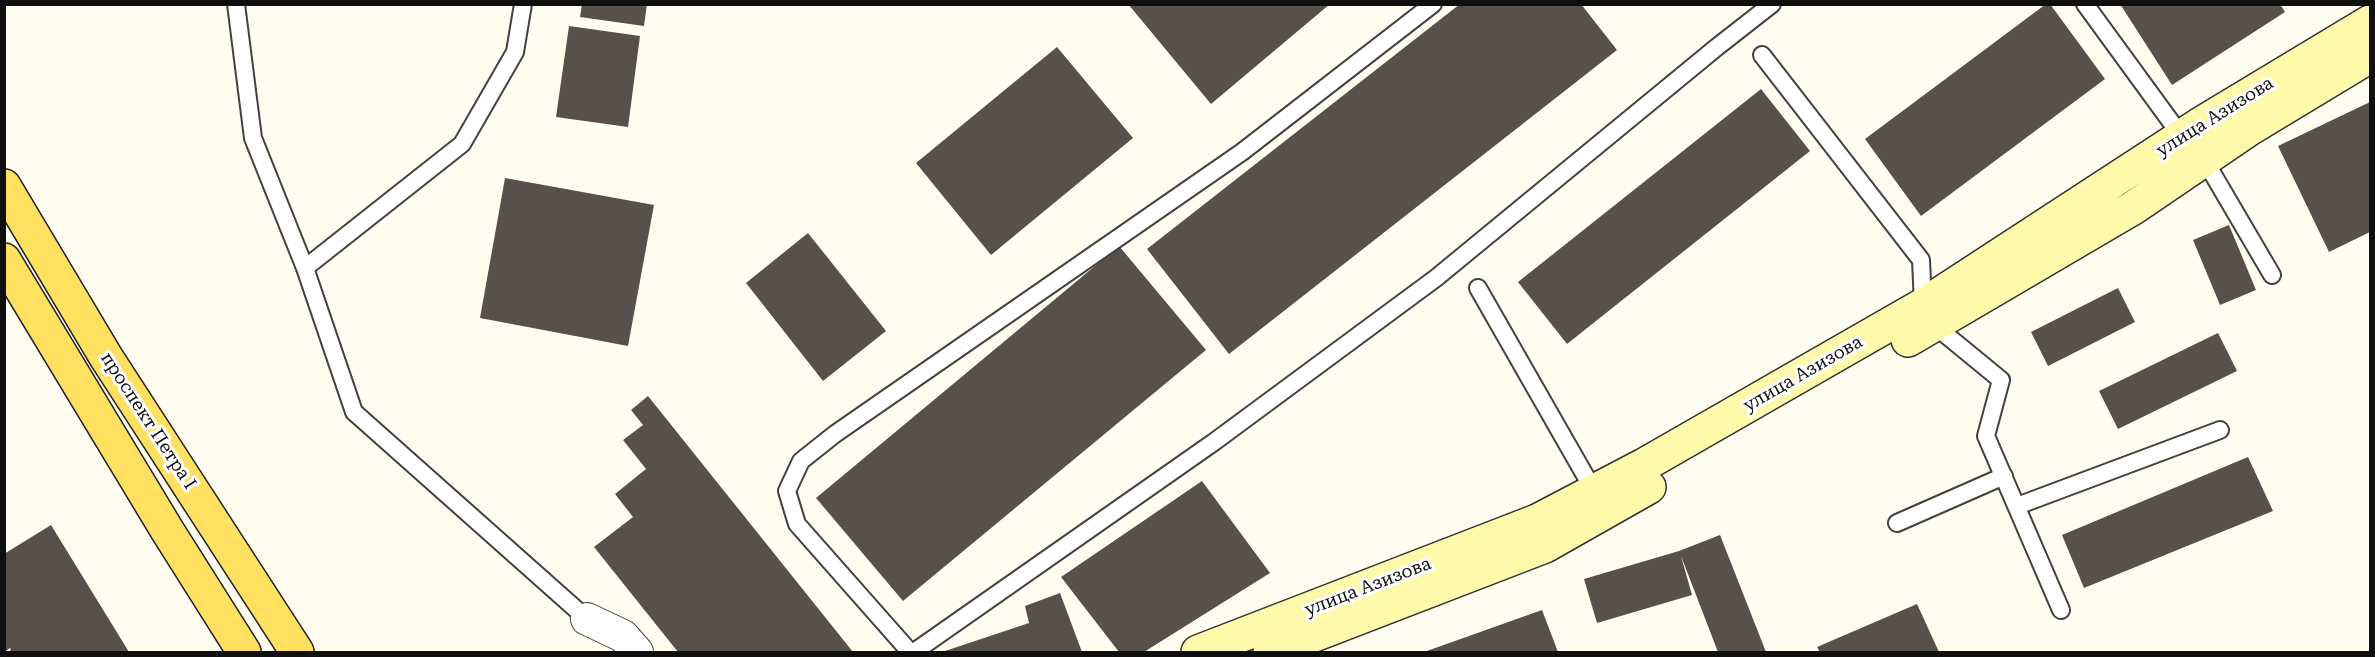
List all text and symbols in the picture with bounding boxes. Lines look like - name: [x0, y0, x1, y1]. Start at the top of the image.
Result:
- street label: улица Азизова: [2153, 72, 2277, 162]
- street label: улица Азизова: [1740, 331, 1866, 417]
- street label: проспект Петра I: [96, 348, 200, 494]
- street label: улица Азизова: [1302, 553, 1434, 621]

